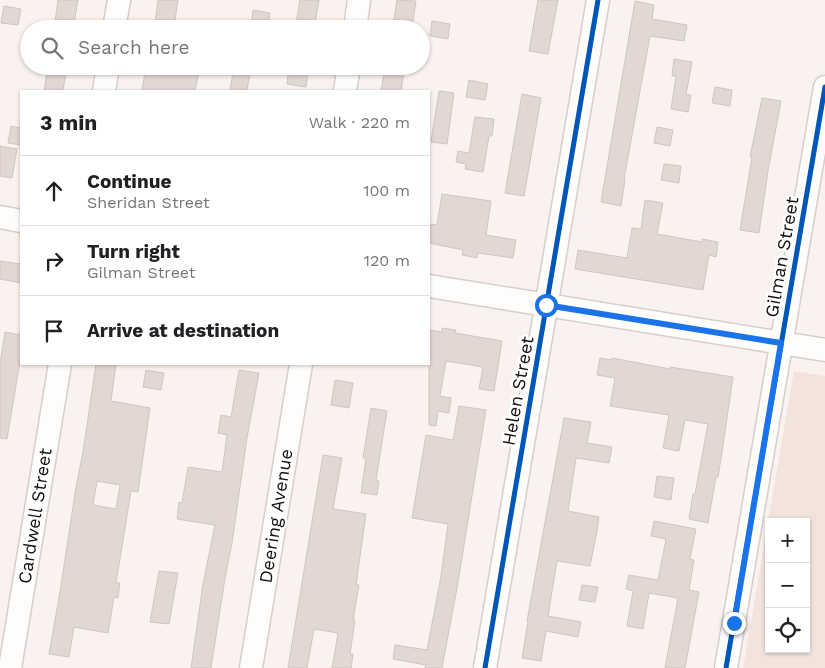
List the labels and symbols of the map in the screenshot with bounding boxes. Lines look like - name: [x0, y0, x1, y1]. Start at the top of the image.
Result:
- street label: Gilman Street: [761, 195, 803, 319]
- route start: [535, 294, 558, 317]
- street label: Helen Street: [498, 334, 538, 447]
- street label: Cardwell Street: [13, 446, 56, 585]
- street label: Deering Avenue: [255, 447, 296, 585]
- route end: [723, 612, 746, 635]

